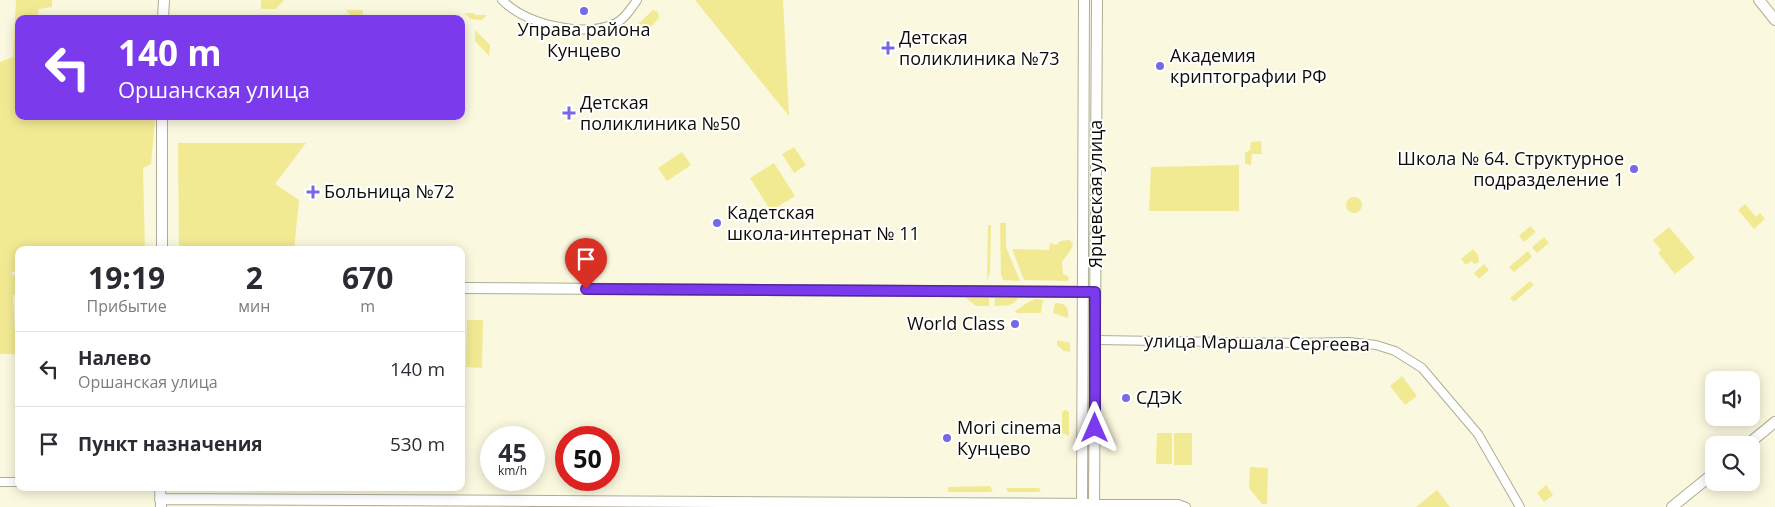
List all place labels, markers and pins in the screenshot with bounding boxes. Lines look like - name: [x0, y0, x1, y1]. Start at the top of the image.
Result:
- marker: Управа района Кунцево: [578, 5, 590, 17]
- place label: Управа района Кунцево: [518, 17, 651, 62]
- place label: Детская поликлиника №73: [899, 25, 1060, 70]
- marker: Детская поликлиника №73: [881, 41, 895, 55]
- place label: Академия криптографии РФ: [1170, 43, 1327, 88]
- marker: Академия криптографии РФ: [1154, 60, 1166, 72]
- place label: Детская поликлиника №50: [580, 90, 741, 135]
- marker: Детская поликлиника №50: [562, 106, 576, 120]
- place label: Школа № 64. Структурное подразделение 1: [1397, 146, 1624, 191]
- marker: Школа № 64. Структурное подразделение 1: [1628, 163, 1640, 175]
- place label: Больница №72: [324, 179, 454, 203]
- marker: Больница №72: [306, 185, 320, 199]
- place label: Кадетская школа-интернат № 11: [727, 200, 920, 245]
- marker: Кадетская школа-интернат № 11: [711, 217, 723, 229]
- pin: [565, 238, 607, 289]
- place label: World Class: [907, 311, 1005, 335]
- marker: World Class: [1009, 318, 1021, 330]
- place label: СДЭК: [1136, 385, 1182, 409]
- marker: СДЭК: [1120, 392, 1132, 404]
- place label: Mori cinema Кунцево: [957, 415, 1062, 460]
- marker: Mori cinema Кунцево: [941, 432, 953, 444]

